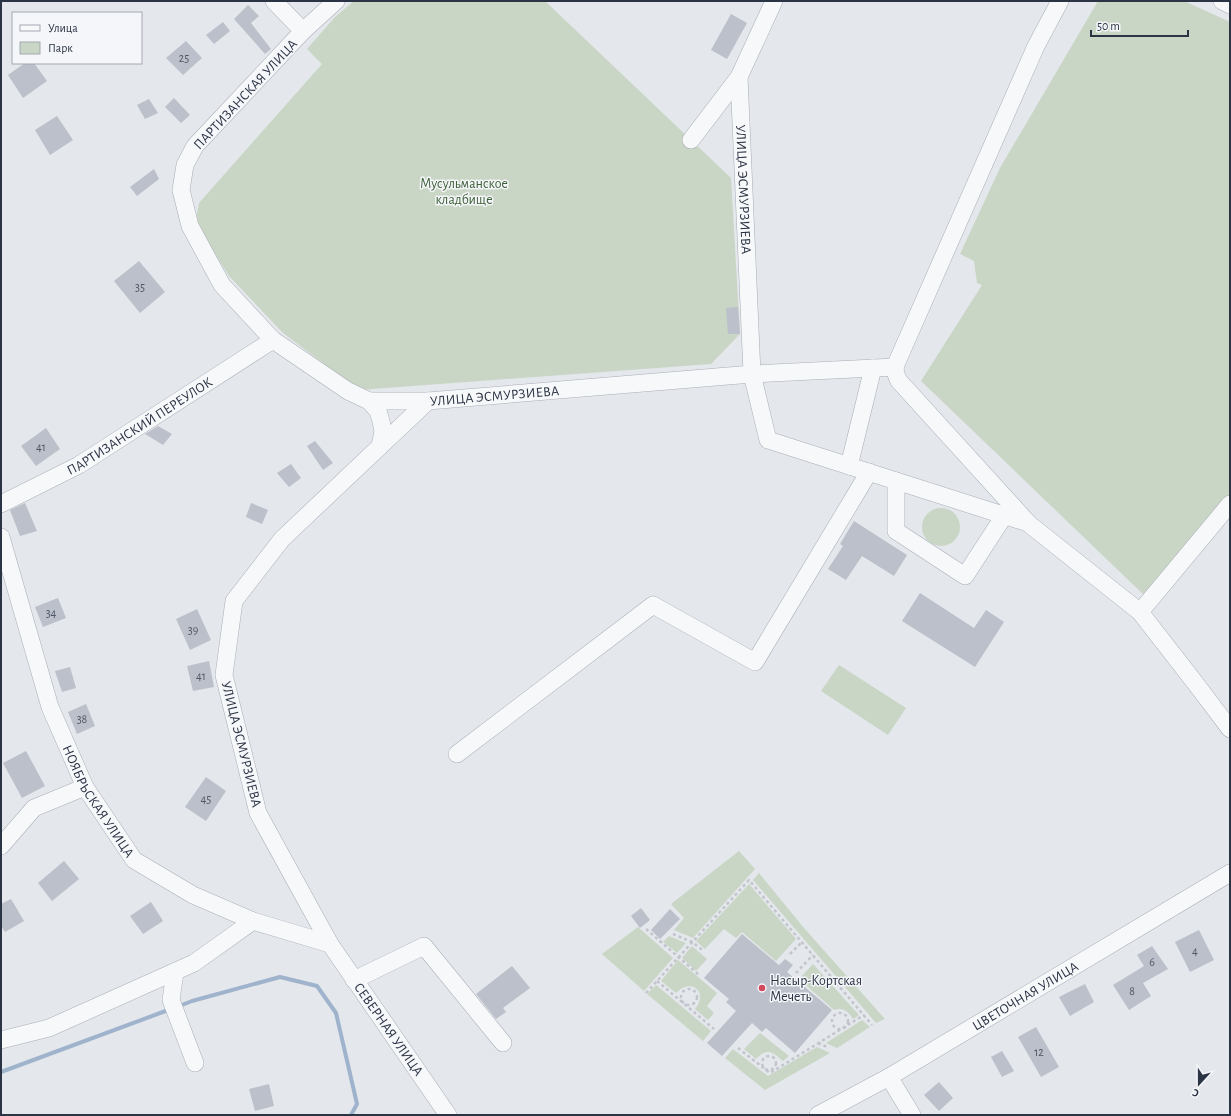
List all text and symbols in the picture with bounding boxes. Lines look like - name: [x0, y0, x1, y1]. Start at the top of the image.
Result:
- legend: [12, 12, 142, 64]
- scale bar: [1091, 12, 1188, 38]
- text: 50 m: [1097, 20, 1120, 32]
- text: Улица: [48, 22, 78, 34]
- street label: ПАРТИЗАНСКАЯ УЛИЦА: [191, 37, 300, 152]
- text: Парк: [48, 42, 73, 54]
- house number: 25: [179, 52, 189, 64]
- street label: УЛИЦА ЭСМУРЗИЕВА: [733, 124, 753, 254]
- park label: Мусульманское кладбище: [420, 177, 508, 207]
- house number: 35: [135, 281, 145, 293]
- street label: ПАРТИЗАНСКИЙ ПЕРЕУЛОК: [65, 375, 215, 478]
- street label: УЛИЦА ЭСМУРЗИЕВА: [429, 384, 560, 409]
- house number: 41: [36, 441, 46, 453]
- house number: 34: [46, 607, 57, 619]
- house number: 39: [188, 624, 199, 636]
- house number: 41: [196, 670, 206, 682]
- street label: УЛИЦА ЭСМУРЗИЕВА: [219, 680, 263, 809]
- house number: 38: [77, 713, 88, 725]
- street label: НОЯБРЬСКАЯ УЛИЦА: [60, 743, 136, 860]
- house number: 45: [201, 793, 211, 805]
- house number: 4: [1192, 945, 1198, 957]
- house number: 6: [1149, 956, 1155, 968]
- street label: ЦВЕТОЧНАЯ УЛИЦА: [970, 959, 1081, 1034]
- place label: Насыр-Кортская Мечеть: [770, 974, 862, 1004]
- street label: СЕВЕРНАЯ УЛИЦА: [351, 981, 425, 1079]
- marker: Насыр-Кортская Мечеть: [757, 983, 767, 993]
- house number: 8: [1129, 985, 1135, 997]
- house number: 12: [1034, 1046, 1044, 1058]
- north arrow: [1179, 1064, 1219, 1104]
- text: С: [1191, 1087, 1200, 1099]

